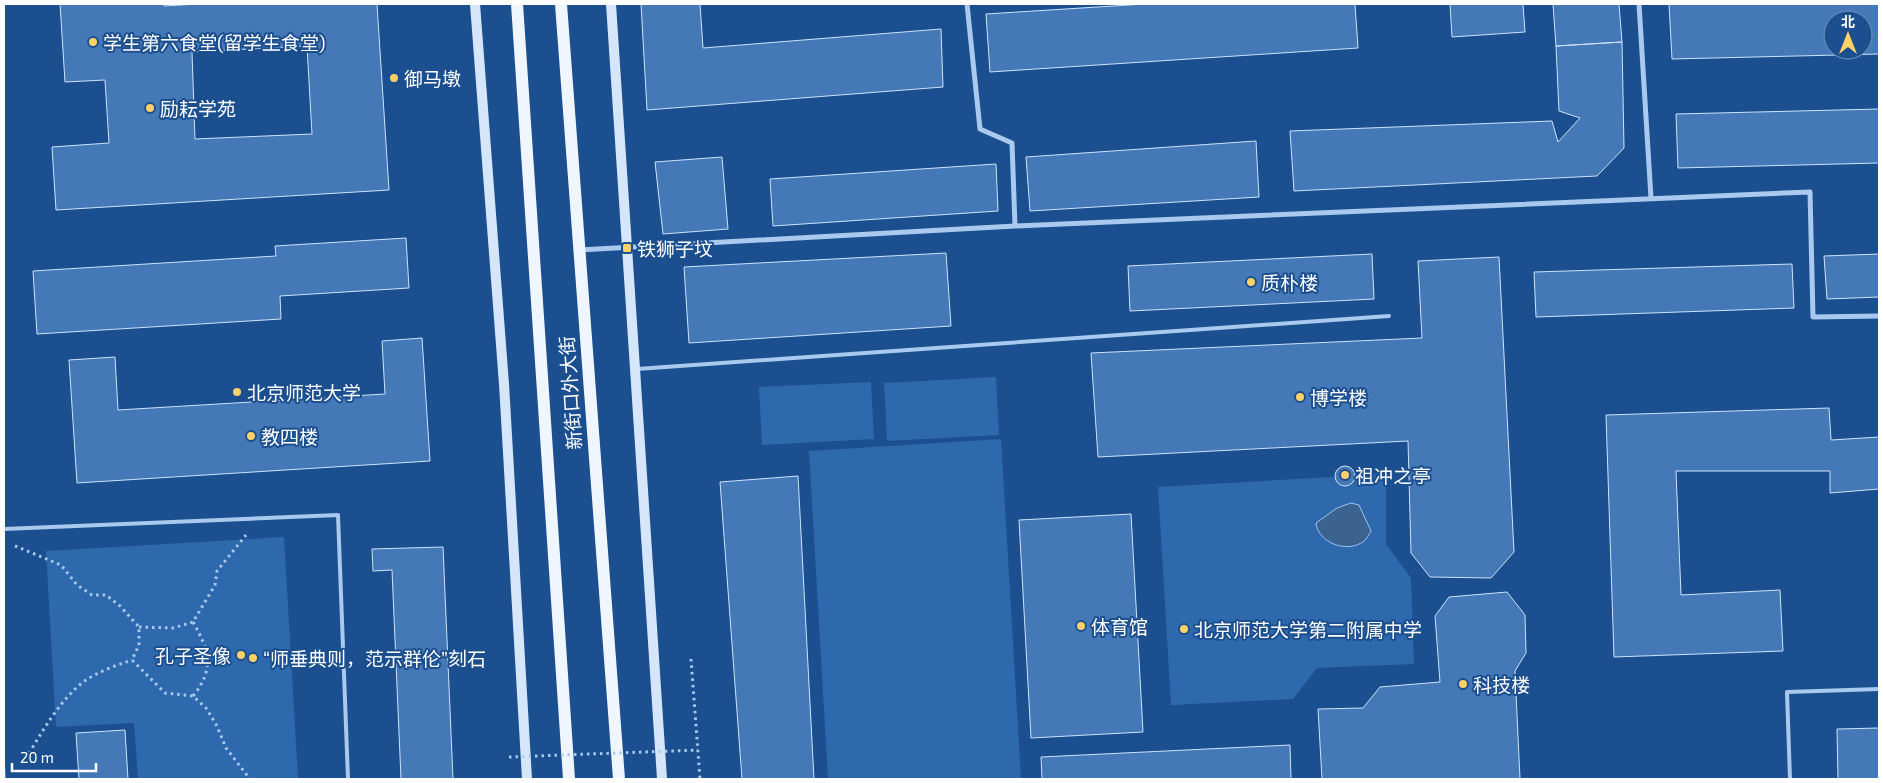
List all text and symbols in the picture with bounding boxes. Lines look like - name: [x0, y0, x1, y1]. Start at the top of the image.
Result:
- north arrow: [1823, 10, 1873, 60]
- text: 北: [1841, 13, 1855, 30]
- place label: 学生第六食堂(留学生食堂): [103, 31, 326, 54]
- marker: 学生第六食堂(留学生食堂): [87, 36, 99, 48]
- place label: 御马墩: [404, 67, 461, 90]
- marker: 御马墩: [388, 72, 400, 84]
- place label: 励耘学苑: [160, 97, 236, 120]
- marker: 励耘学苑: [144, 102, 156, 114]
- place label: 铁狮子坟: [637, 237, 713, 260]
- marker: 铁狮子坟: [621, 242, 633, 254]
- place label: 质朴楼: [1261, 271, 1318, 294]
- marker: 质朴楼: [1245, 276, 1257, 288]
- street label: 新街口外大街: [555, 335, 585, 451]
- place label: 北京师范大学: [247, 381, 361, 404]
- marker: 北京师范大学: [231, 386, 243, 398]
- place label: 博学楼: [1310, 386, 1367, 409]
- marker: 博学楼: [1294, 391, 1306, 403]
- place label: 教四楼: [261, 425, 318, 448]
- marker: 教四楼: [245, 430, 257, 442]
- place label: 祖冲之亭: [1355, 464, 1431, 487]
- marker: 祖冲之亭: [1339, 469, 1351, 481]
- place label: 体育馆: [1091, 615, 1148, 638]
- place label: 北京师范大学第二附属中学: [1194, 618, 1422, 641]
- marker: 体育馆: [1075, 620, 1087, 632]
- marker: 北京师范大学第二附属中学: [1178, 623, 1190, 635]
- place label: 孔子圣像: [155, 644, 231, 667]
- place label: “师垂典则，范示群伦”刻石: [263, 647, 486, 670]
- marker: 孔子圣像: [235, 649, 247, 661]
- marker: “师垂典则，范示群伦”刻石: [247, 652, 259, 664]
- place label: 科技楼: [1473, 673, 1530, 696]
- marker: 科技楼: [1457, 678, 1469, 690]
- scale bar: [12, 740, 96, 772]
- text: 20 m: [20, 748, 54, 766]

